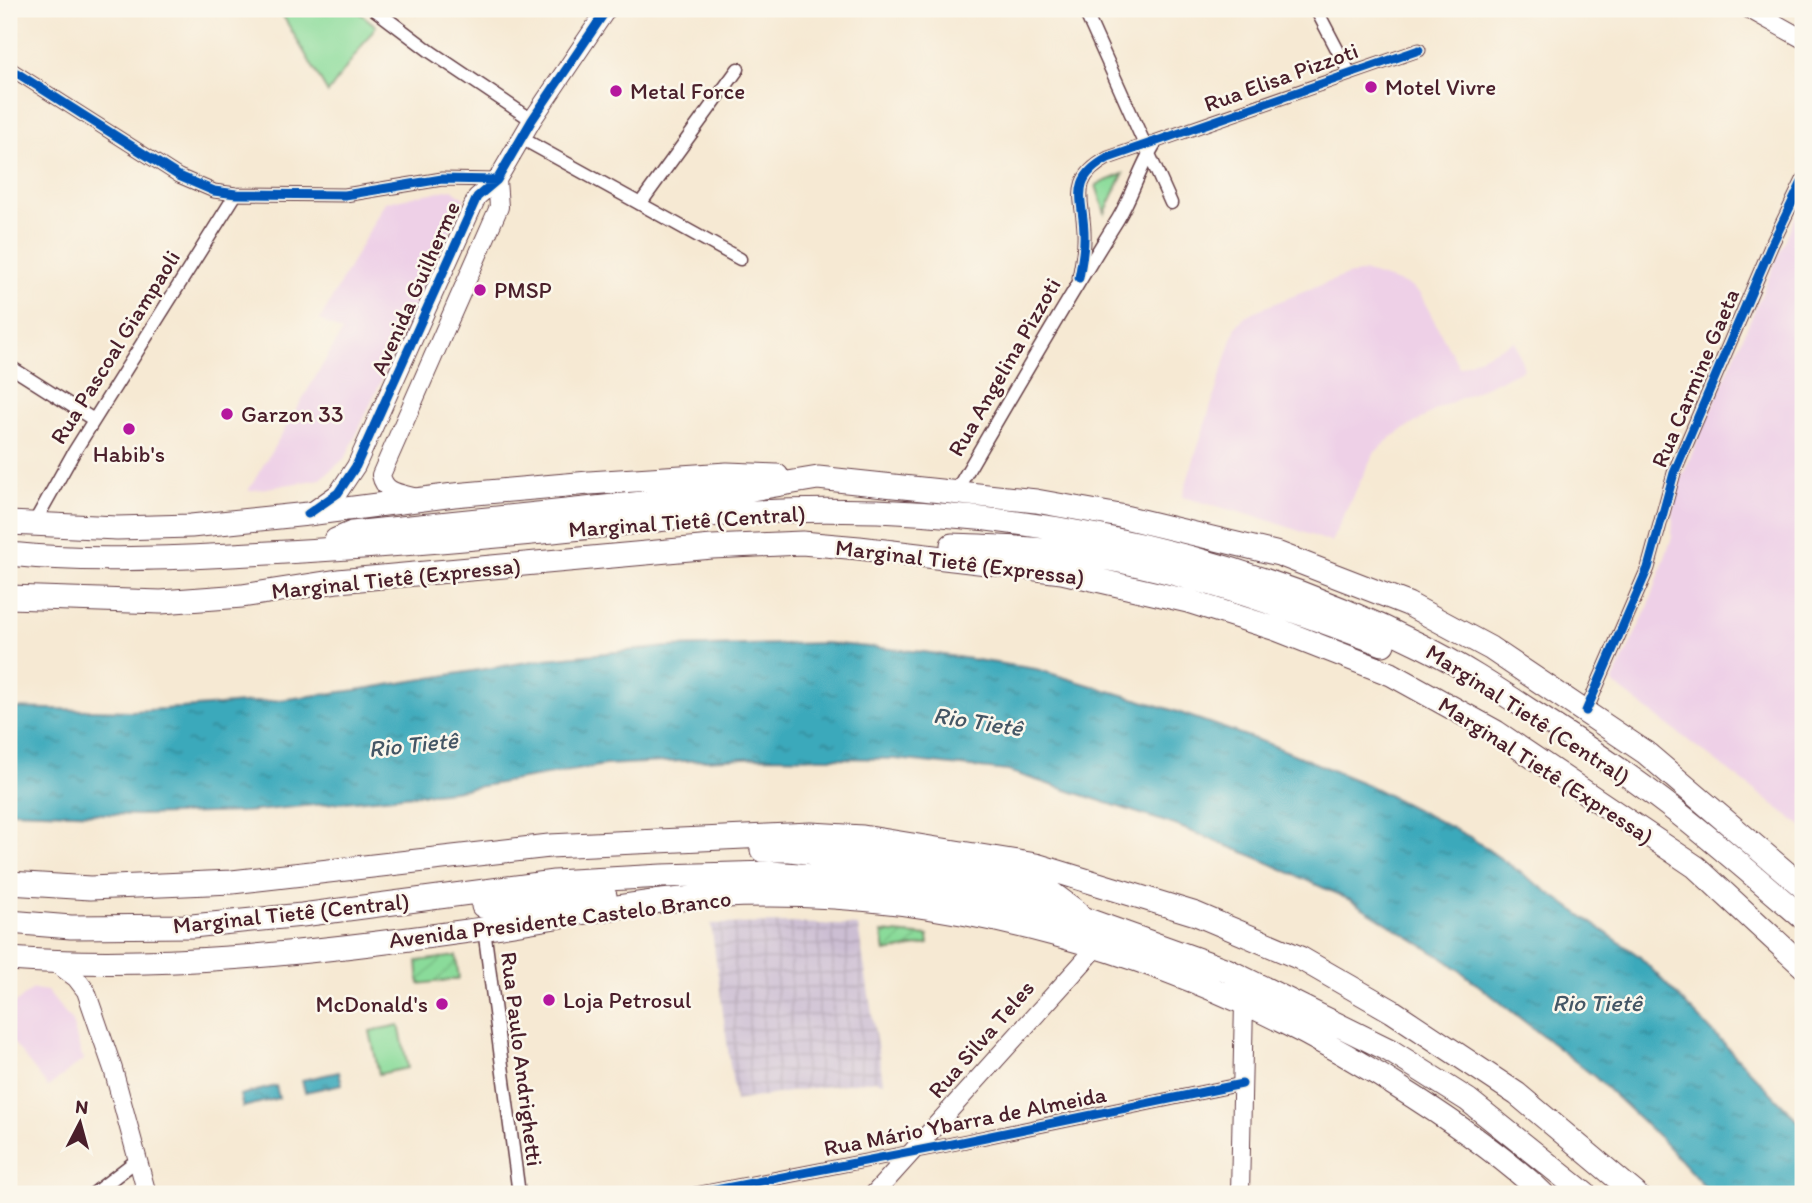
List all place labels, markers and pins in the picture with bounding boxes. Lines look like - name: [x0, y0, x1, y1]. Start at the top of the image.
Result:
- place label: Motel Vivre: [1385, 73, 1496, 101]
- place label: Metal Force: [630, 77, 745, 105]
- marker: Motel Vivre: [1363, 79, 1379, 95]
- marker: Metal Force: [608, 83, 624, 99]
- place label: PMSP: [494, 276, 552, 304]
- marker: PMSP: [472, 282, 488, 298]
- place label: Garzon 33: [241, 400, 343, 428]
- marker: Garzon 33: [219, 406, 235, 422]
- marker: Habib's: [121, 421, 137, 437]
- place label: Habib's: [93, 440, 165, 468]
- place label: Loja Petrosul: [563, 986, 692, 1014]
- place label: McDonald's: [315, 990, 428, 1018]
- marker: Loja Petrosul: [541, 992, 557, 1008]
- marker: McDonald's: [434, 996, 450, 1012]

